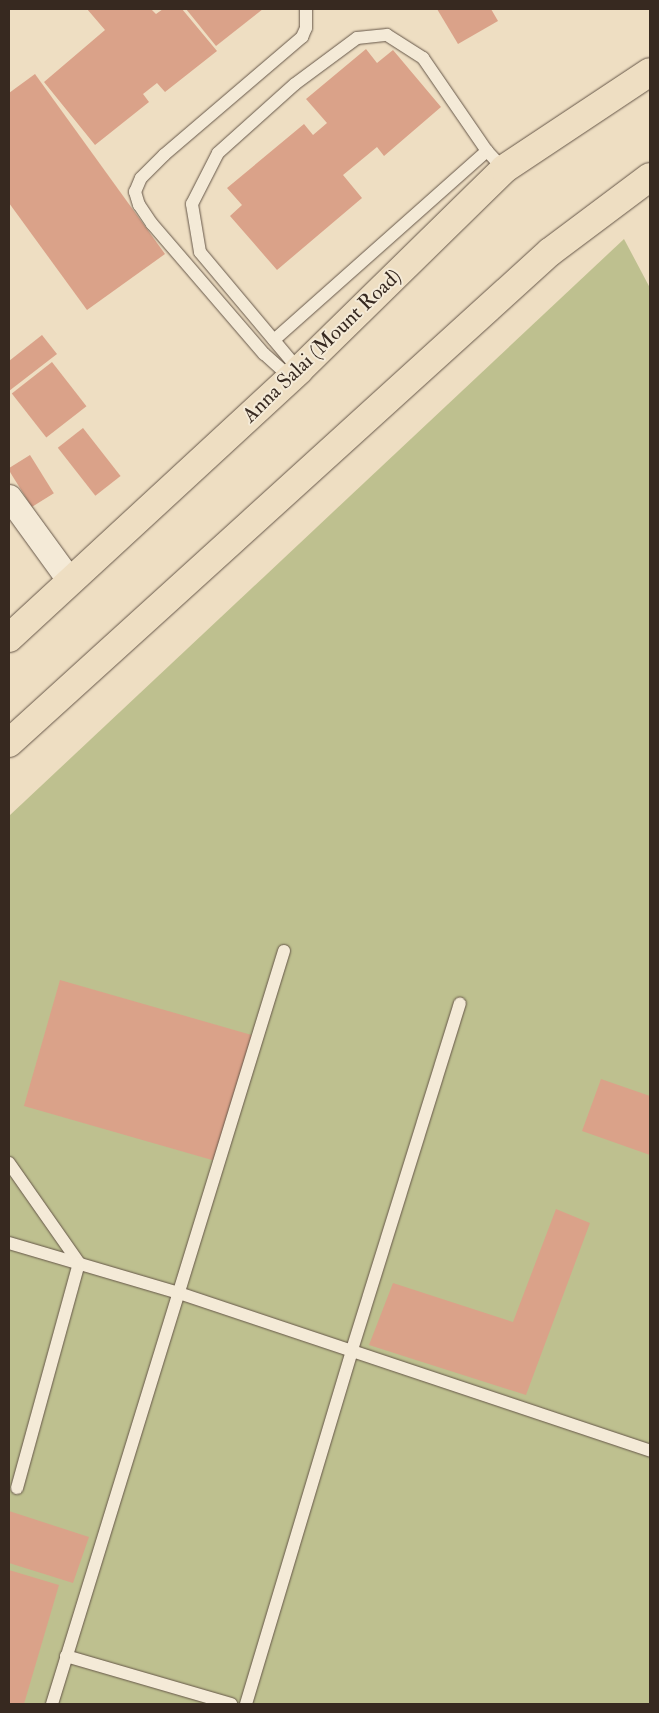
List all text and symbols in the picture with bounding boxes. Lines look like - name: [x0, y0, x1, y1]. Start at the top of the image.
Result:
- street label: Anna Salai (Mount Road): [238, 264, 406, 428]

